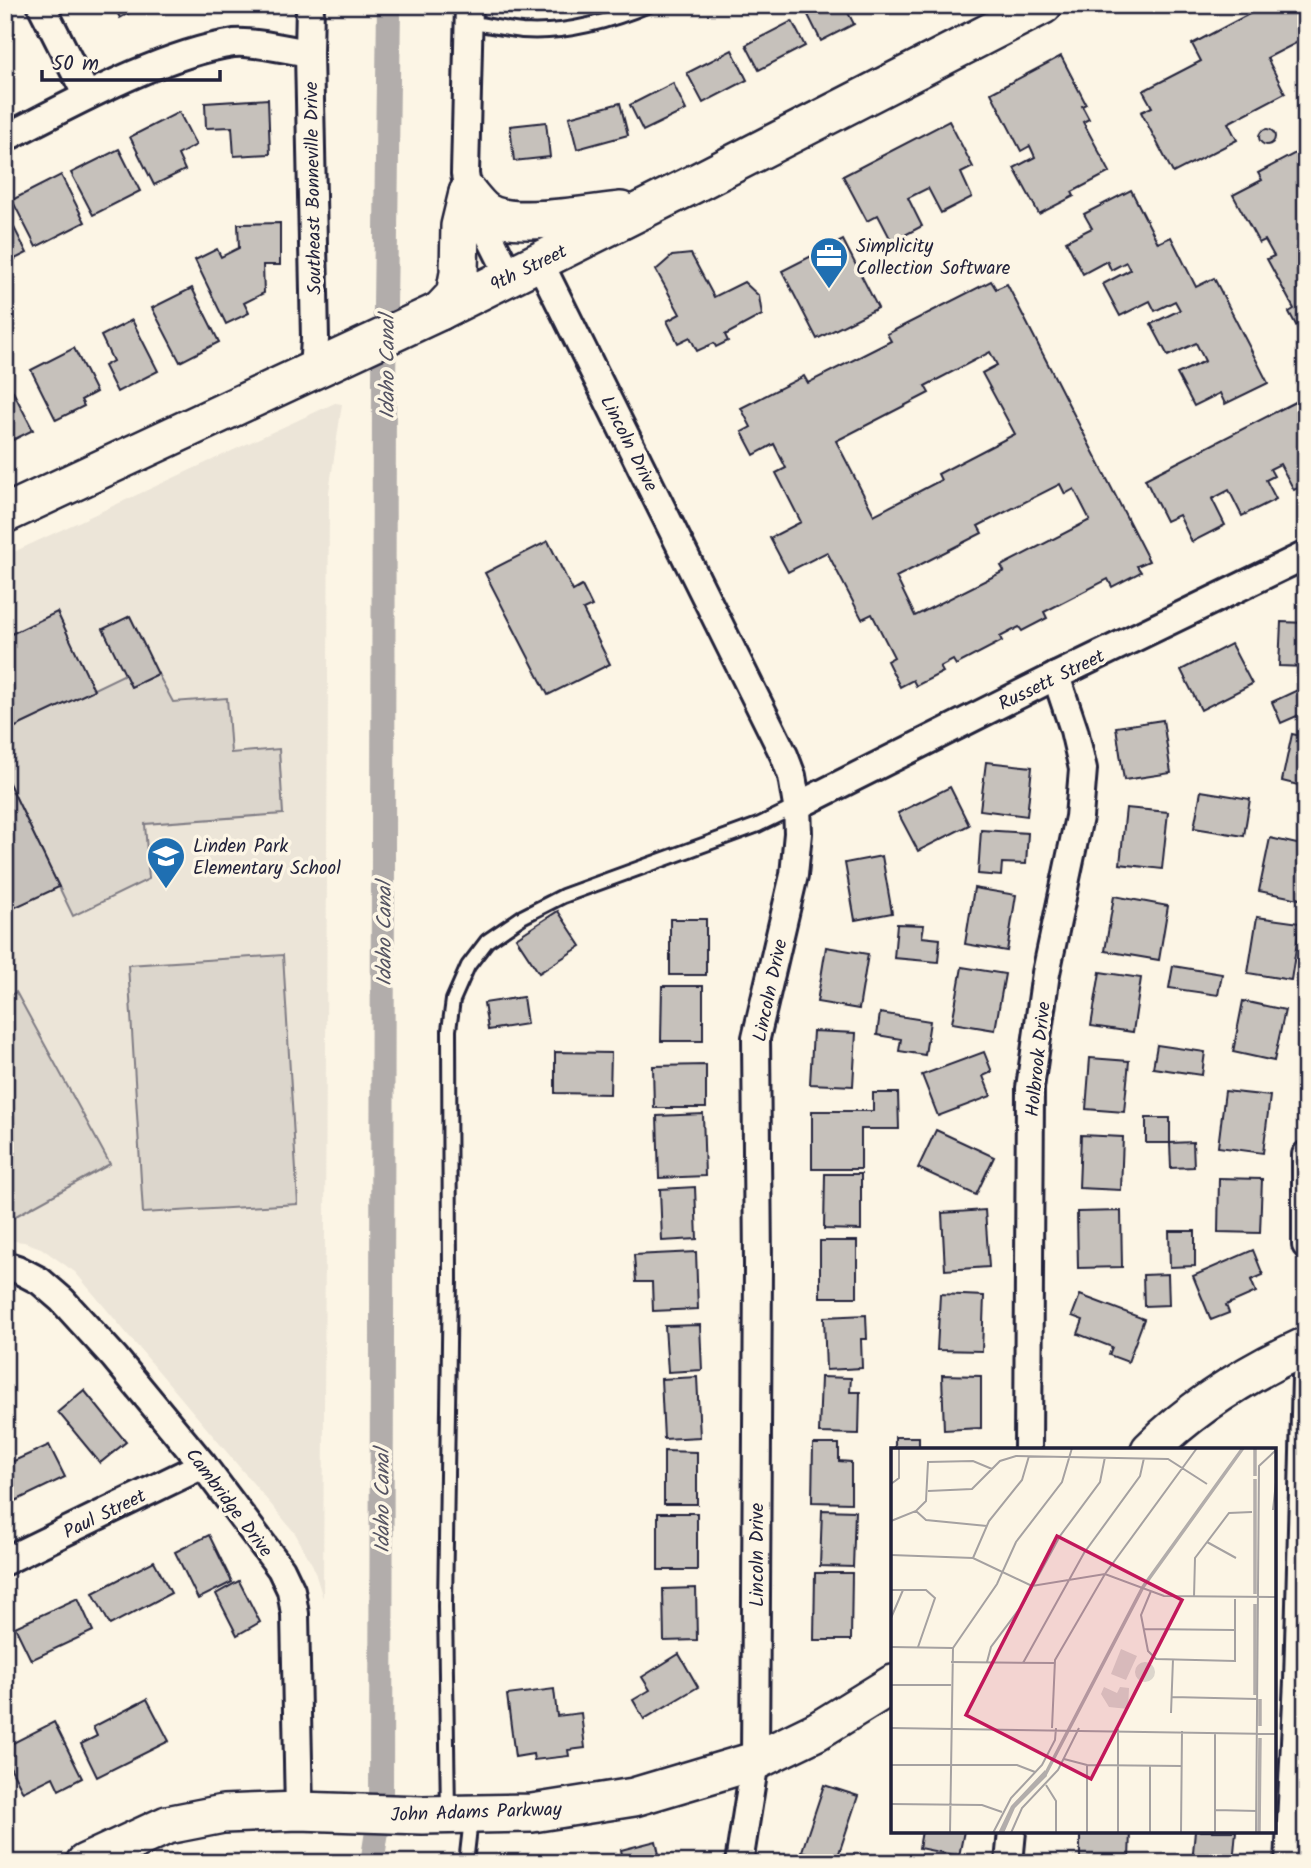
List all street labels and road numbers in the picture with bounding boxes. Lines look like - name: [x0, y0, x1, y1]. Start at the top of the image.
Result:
- street label: Southeast Bonneville Drive: [297, 81, 331, 295]
- street label: 9th Street: [485, 237, 573, 300]
- street label: Lincoln Drive: [591, 391, 665, 498]
- street label: Russett Street: [993, 642, 1111, 720]
- street label: Lincoln Drive: [745, 936, 797, 1044]
- street label: Holbrook Drive: [1018, 1000, 1060, 1118]
- street label: Cambridge Drive: [177, 1442, 280, 1565]
- street label: Paul Street: [58, 1482, 152, 1548]
- street label: Lincoln Drive: [743, 1502, 773, 1607]
- street label: John Adams Parkway: [390, 1795, 563, 1831]

